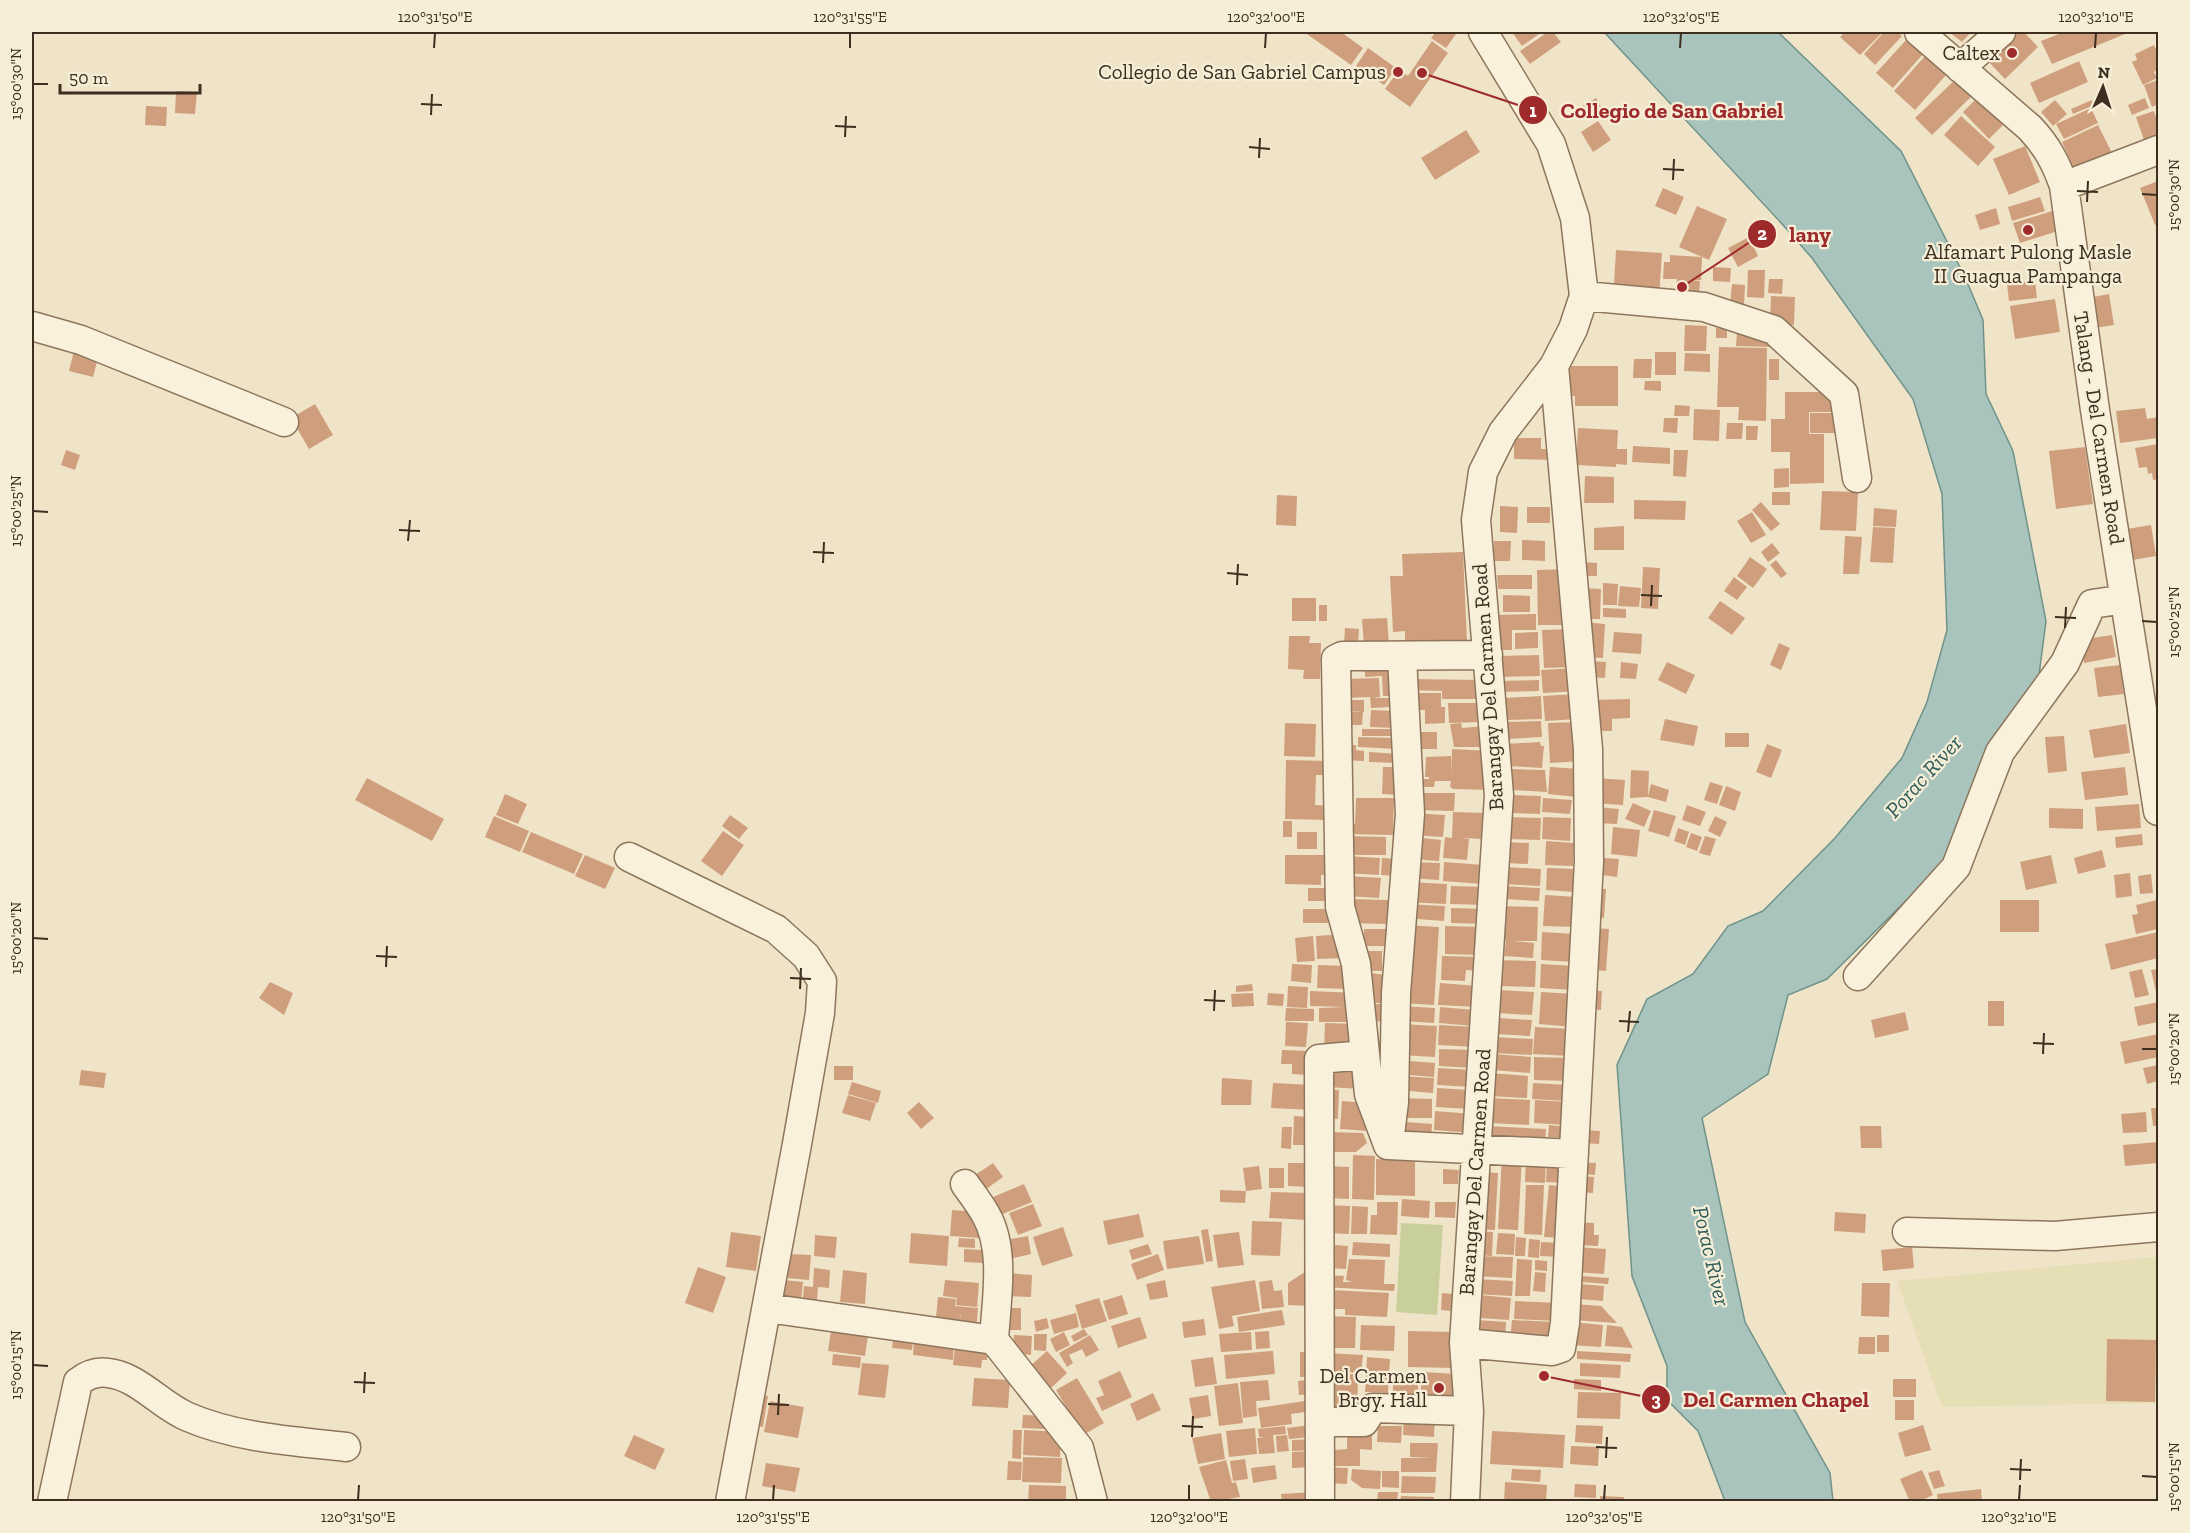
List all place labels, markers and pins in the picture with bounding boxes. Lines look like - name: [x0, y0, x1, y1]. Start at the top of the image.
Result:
- place label: Caltex: [1942, 40, 2000, 65]
- marker: Caltex: [2005, 46, 2019, 60]
- place label: Collegio de San Gabriel Campus: [1098, 59, 1386, 84]
- marker: Collegio de San Gabriel Campus: [1391, 65, 1405, 79]
- callout: Collegio de San Gabriel: [1518, 90, 1795, 130]
- callout: lany: [1747, 214, 1842, 254]
- marker: Alfamart Pulong Masle II Guagua Pampanga: [2021, 223, 2035, 237]
- place label: Alfamart Pulong Masle II Guagua Pampanga: [1924, 239, 2132, 288]
- place label: Del Carmen Brgy. Hall: [1319, 1363, 1427, 1412]
- callout: Del Carmen Chapel: [1641, 1379, 1881, 1419]
- marker: Del Carmen Brgy. Hall: [1432, 1381, 1446, 1395]

